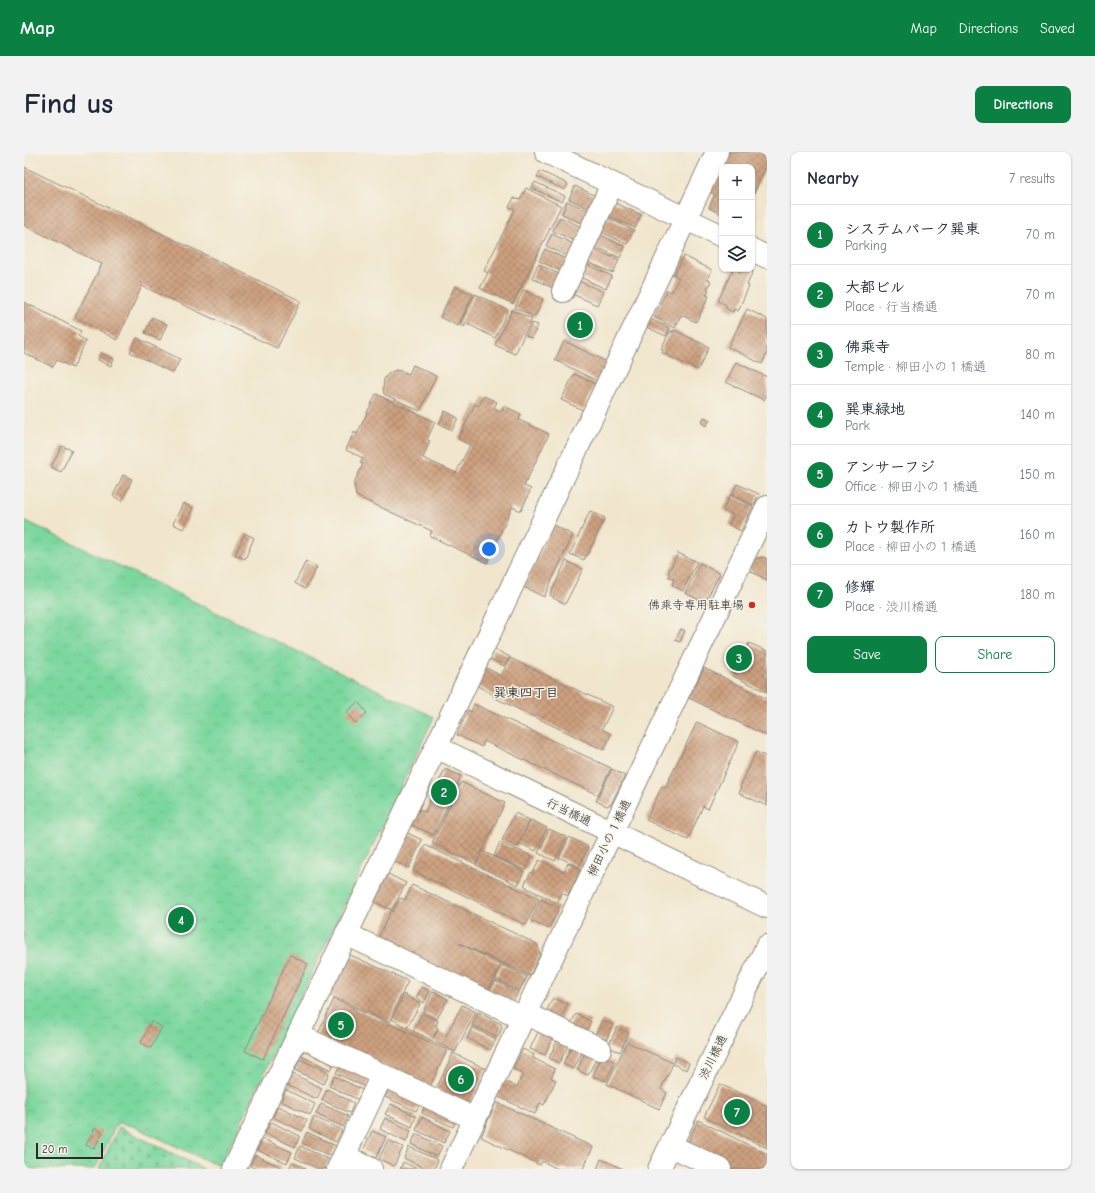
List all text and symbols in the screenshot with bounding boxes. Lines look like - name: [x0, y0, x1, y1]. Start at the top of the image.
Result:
- text: Map: [20, 17, 55, 39]
- text: Map: [910, 20, 937, 37]
- text: Directions: [959, 20, 1018, 37]
- text: Saved: [1040, 20, 1075, 37]
- button: Directions: [975, 86, 1071, 123]
- text: Find us: [24, 88, 113, 120]
- map controls: [719, 164, 755, 272]
- button: +: [719, 164, 755, 200]
- text: Nearby: [807, 169, 858, 188]
- text: 7 results: [1009, 171, 1055, 186]
- button: −: [719, 200, 755, 236]
- text: システムパーク巽東: [845, 220, 980, 238]
- text: 1: [817, 227, 823, 242]
- text: 70 m: [1026, 227, 1055, 242]
- button: layers: [719, 236, 755, 272]
- text: Parking: [845, 238, 887, 253]
- text: 大都ビル: [845, 278, 905, 296]
- text: 2: [817, 287, 823, 302]
- text: 70 m: [1026, 287, 1055, 302]
- text: Place · 行当橋通: [845, 299, 938, 314]
- pin: 1: [567, 310, 593, 340]
- text: 佛乘寺: [845, 338, 890, 356]
- text: 3: [817, 347, 823, 362]
- text: 80 m: [1025, 347, 1055, 362]
- text: Temple · 柳田小の１橋通: [845, 359, 986, 374]
- text: 巽東緑地: [845, 400, 905, 418]
- text: 4: [817, 407, 823, 422]
- text: 140 m: [1021, 407, 1055, 422]
- text: Park: [845, 418, 870, 433]
- text: アンサーフジ: [845, 458, 934, 476]
- text: 5: [817, 467, 823, 482]
- text: 150 m: [1020, 467, 1055, 482]
- text: Office · 柳田小の１橋通: [845, 479, 978, 494]
- text: カトウ製作所: [845, 518, 935, 536]
- text: 6: [817, 527, 823, 542]
- text: 160 m: [1020, 527, 1055, 542]
- your location: [479, 539, 499, 559]
- text: Place · 柳田小の１橋通: [845, 539, 977, 554]
- text: 修輝: [845, 578, 875, 596]
- text: 7: [817, 587, 823, 602]
- text: 180 m: [1020, 587, 1055, 602]
- place label: 佛乘寺専用駐車場: [648, 598, 744, 612]
- text: Place · 渋川橋通: [845, 599, 938, 614]
- marker: 佛乘寺専用駐車場: [747, 600, 757, 610]
- button: Save: [807, 636, 927, 673]
- button: Share: [935, 636, 1055, 673]
- pin: 3: [726, 643, 752, 673]
- district label: 巽東四丁目: [493, 685, 559, 700]
- pin: 2: [431, 777, 457, 807]
- street label: 行当橋通: [544, 795, 594, 829]
- street label: 柳田小の１橋通: [584, 797, 634, 879]
- pin: 4: [168, 905, 194, 935]
- pin: 5: [328, 1010, 354, 1040]
- street label: 渋川橋通: [696, 1032, 730, 1082]
- pin: 6: [448, 1064, 474, 1094]
- pin: 7: [724, 1097, 750, 1127]
- scale bar: [36, 1141, 103, 1160]
- text: 20 m: [42, 1143, 67, 1156]

